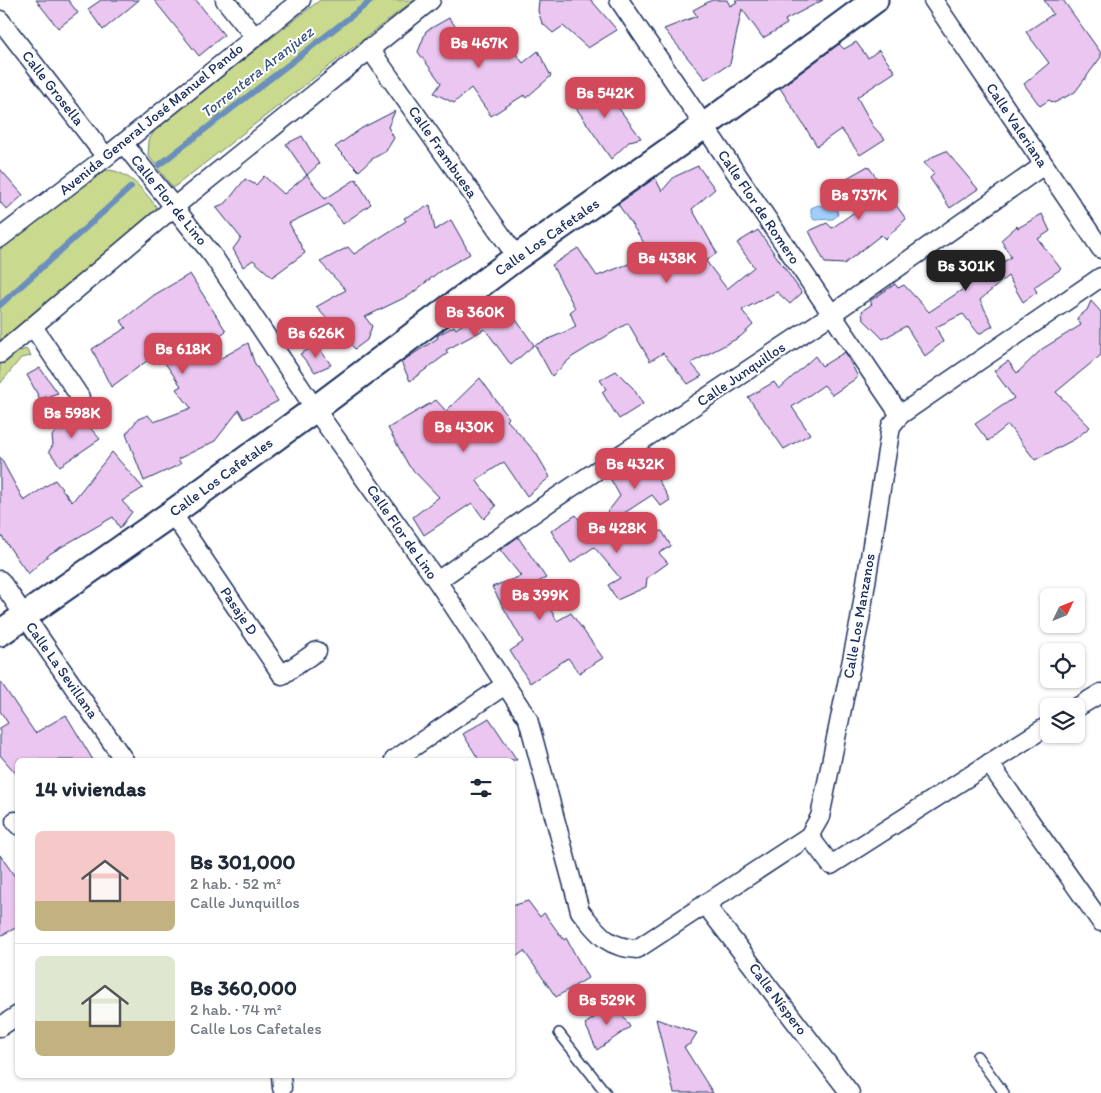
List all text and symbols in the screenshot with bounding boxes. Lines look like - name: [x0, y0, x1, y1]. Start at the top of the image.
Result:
- water label: Torrentera Aranjuez: [197, 21, 318, 122]
- pin: Bs 467K: [433, 27, 525, 69]
- text: Bs 467K: [450, 33, 508, 52]
- street label: Avenida General José Manuel Pando: [55, 39, 247, 199]
- street label: Calle Grosella: [18, 47, 88, 130]
- pin: Bs 542K: [559, 76, 651, 119]
- street label: Calle Valeriana: [982, 79, 1052, 171]
- text: Bs 542K: [576, 83, 634, 102]
- street label: Calle Frambuesa: [405, 102, 482, 202]
- street label: Calle Flor de Romero: [714, 146, 804, 268]
- street label: Calle Flor de Lino: [127, 151, 211, 249]
- pin: Bs 737K: [813, 178, 905, 221]
- text: Bs 737K: [831, 185, 887, 204]
- street label: Calle Los Cafetales: [491, 194, 603, 280]
- pin: Bs 438K: [621, 242, 713, 284]
- text: Bs 438K: [638, 248, 696, 267]
- pin: Bs 301K: [920, 250, 1012, 292]
- text: Bs 301K: [937, 256, 995, 275]
- pin: Bs 360K: [429, 296, 521, 338]
- text: Bs 360K: [446, 302, 504, 321]
- pin: Bs 626K: [270, 316, 362, 359]
- text: Bs 626K: [288, 323, 344, 342]
- pin: Bs 618K: [137, 332, 229, 375]
- street label: Calle Junquillos: [693, 338, 789, 410]
- text: Bs 618K: [155, 339, 211, 358]
- pin: Bs 598K: [26, 396, 118, 439]
- text: Bs 598K: [44, 403, 100, 422]
- pin: Bs 430K: [418, 410, 510, 453]
- text: Bs 430K: [434, 417, 494, 436]
- street label: Calle Los Cafetales: [166, 433, 276, 521]
- pin: Bs 432K: [589, 448, 681, 490]
- text: Bs 432K: [606, 454, 664, 473]
- street label: Calle Flor de Lino: [363, 481, 441, 583]
- pin: Bs 428K: [571, 512, 663, 554]
- text: Bs 428K: [588, 518, 646, 537]
- street label: Calle Los Manzanos: [839, 552, 879, 680]
- pin: Bs 399K: [494, 578, 586, 621]
- street label: Pasaje D: [216, 583, 262, 639]
- text: Bs 399K: [512, 585, 568, 604]
- north arrow: [1040, 588, 1085, 632]
- map controls: [1040, 588, 1085, 743]
- street label: Calle La Sevillana: [22, 618, 102, 722]
- button: locate: [1040, 643, 1085, 688]
- button: layers: [1040, 698, 1085, 743]
- icon: filters: [467, 774, 495, 802]
- text: 14 viviendas: [35, 776, 146, 801]
- text: Bs 301,000: [190, 849, 296, 874]
- icon: home: [75, 851, 135, 911]
- text: 2 hab. · 52 m²: [190, 874, 281, 893]
- text: Calle Junquillos: [190, 893, 300, 912]
- street label: Calle Níspero: [745, 959, 811, 1039]
- text: Bs 360,000: [190, 975, 297, 1000]
- icon: home: [75, 976, 135, 1036]
- pin: Bs 529K: [561, 984, 653, 1026]
- text: Bs 529K: [579, 990, 635, 1009]
- text: 2 hab. · 74 m²: [190, 1000, 282, 1019]
- text: Calle Los Cafetales: [190, 1019, 322, 1038]

